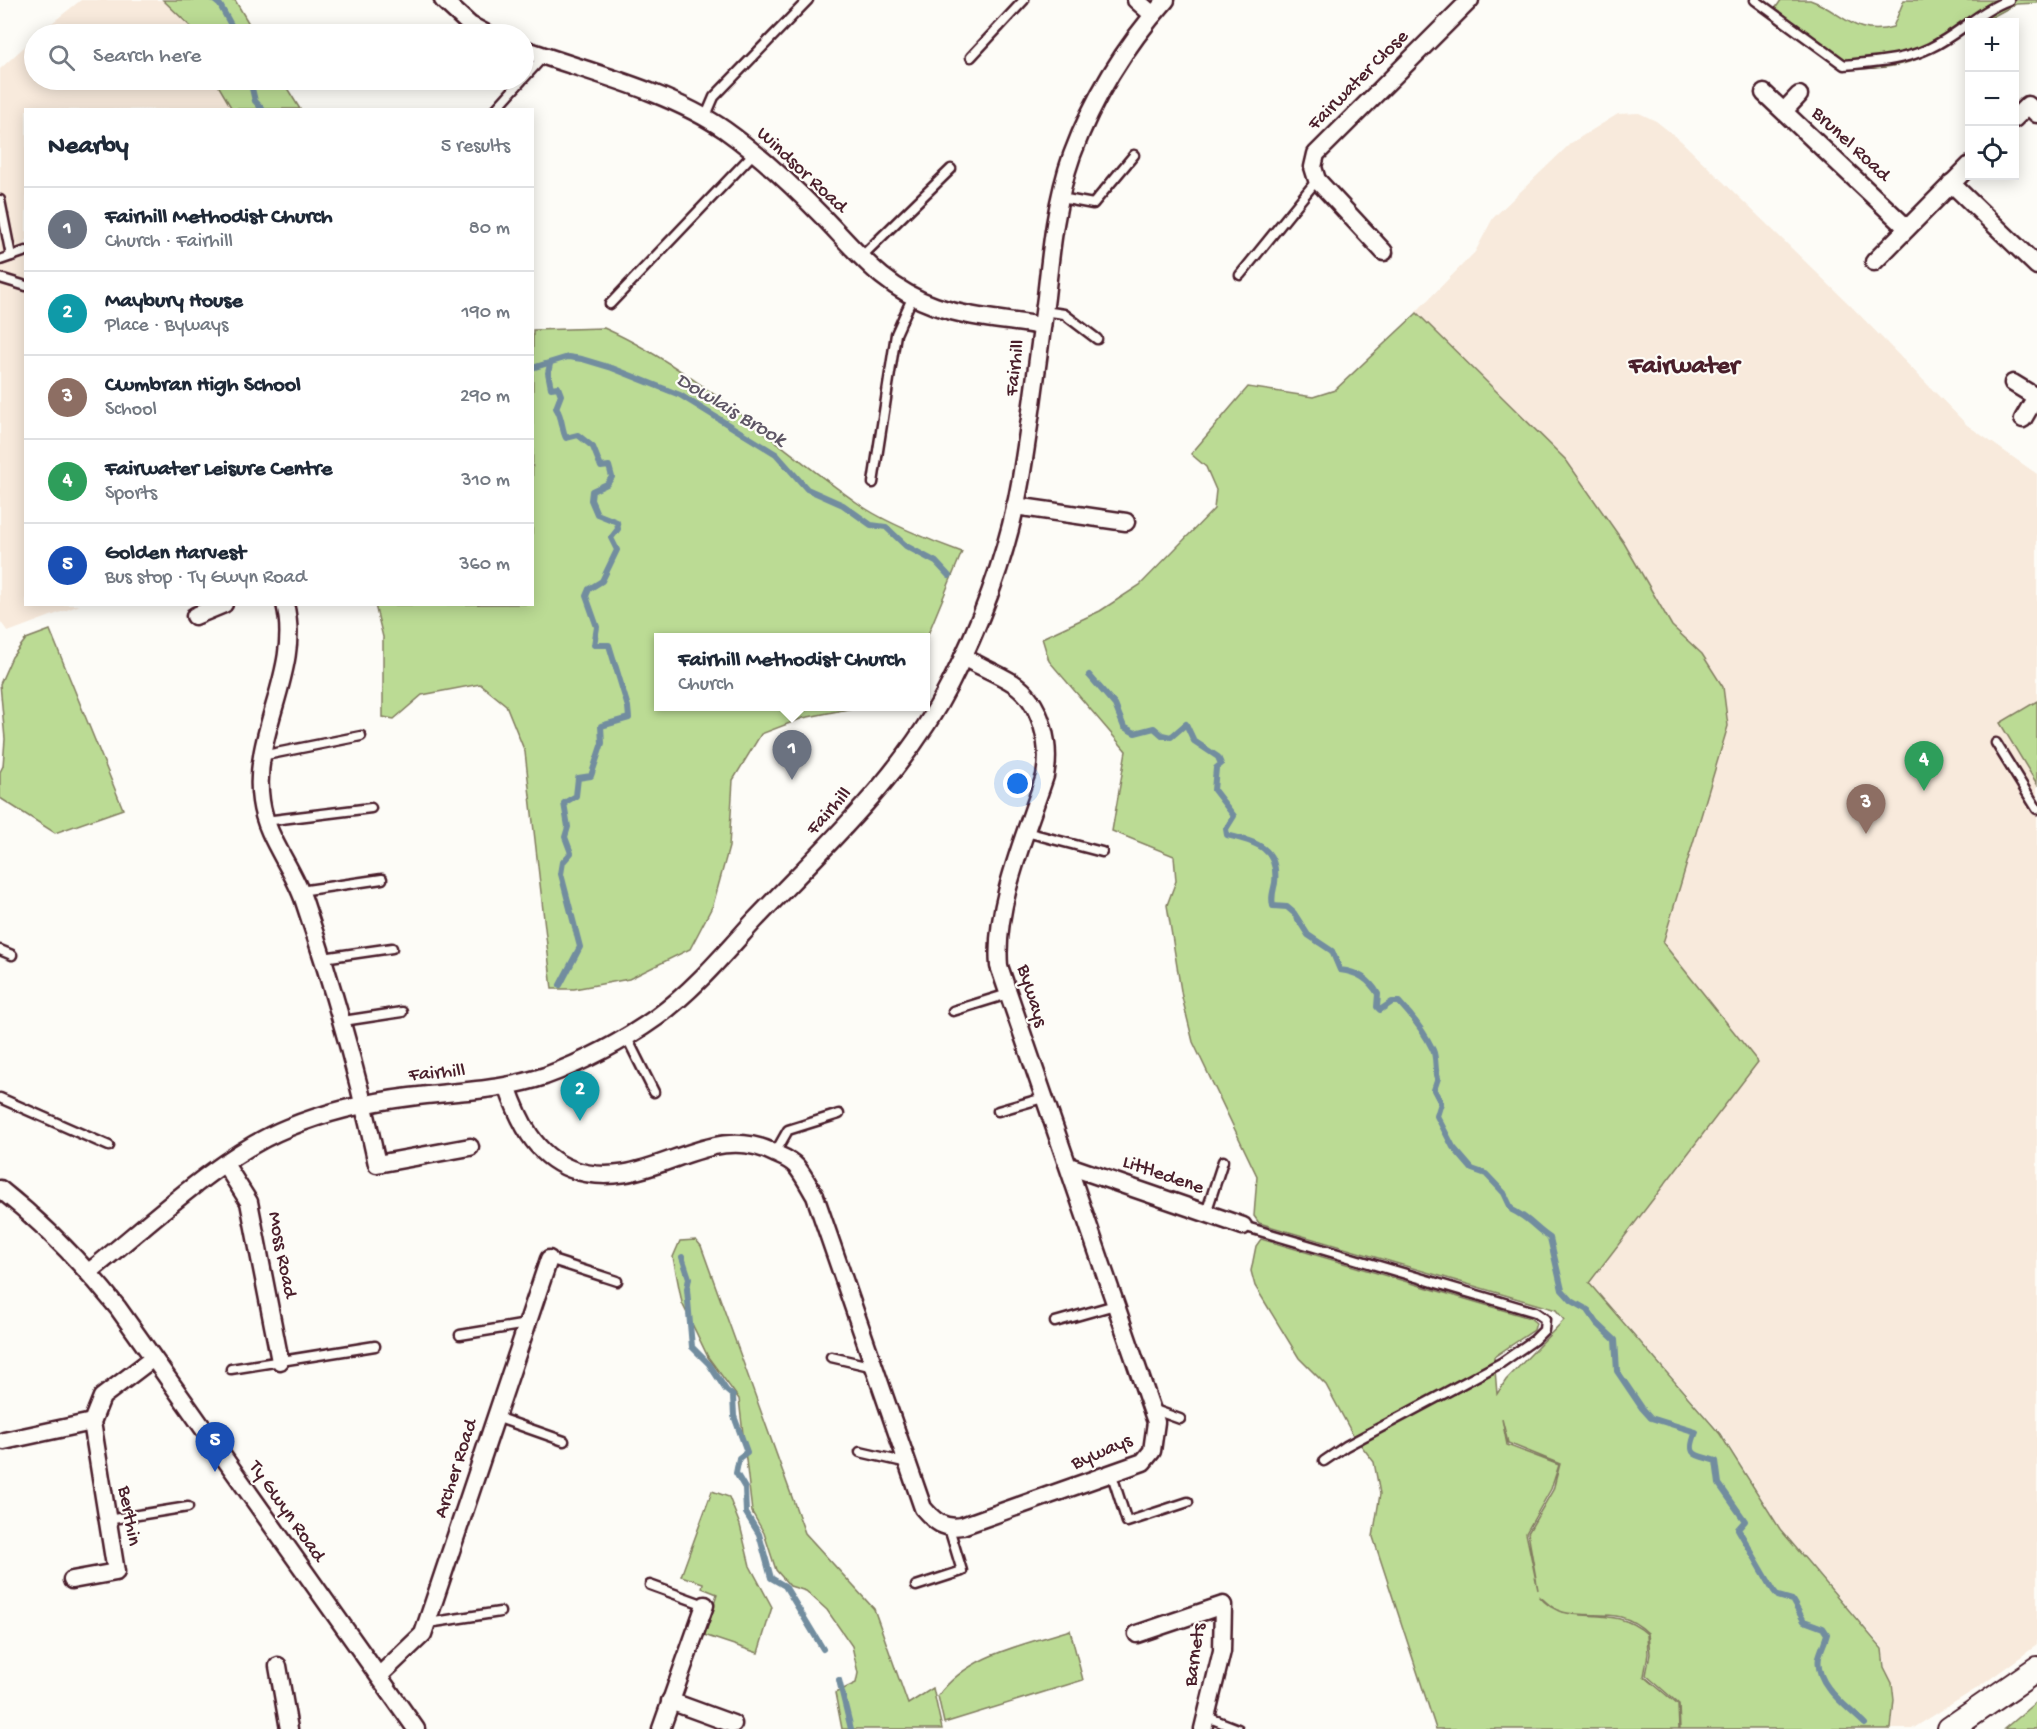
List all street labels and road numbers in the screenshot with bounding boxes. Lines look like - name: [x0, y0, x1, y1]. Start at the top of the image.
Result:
- street label: Fairwater Close: [1303, 25, 1415, 137]
- street label: Brunel Road: [1805, 102, 1896, 189]
- street label: Windsor Road: [751, 123, 853, 220]
- street label: Fairhill: [1001, 338, 1031, 399]
- street label: Fairhill: [802, 783, 858, 841]
- street label: Byways: [1010, 961, 1052, 1031]
- street label: Fairhill: [407, 1060, 466, 1088]
- street label: Littledene: [1119, 1151, 1207, 1201]
- street label: Moss Road: [261, 1210, 301, 1302]
- street label: Archer Road: [430, 1415, 484, 1521]
- street label: Byways: [1067, 1430, 1136, 1476]
- street label: Ty Gwyn Road: [242, 1456, 331, 1569]
- street label: Berthin: [111, 1483, 145, 1548]
- street label: Barnets: [1180, 1621, 1212, 1689]

